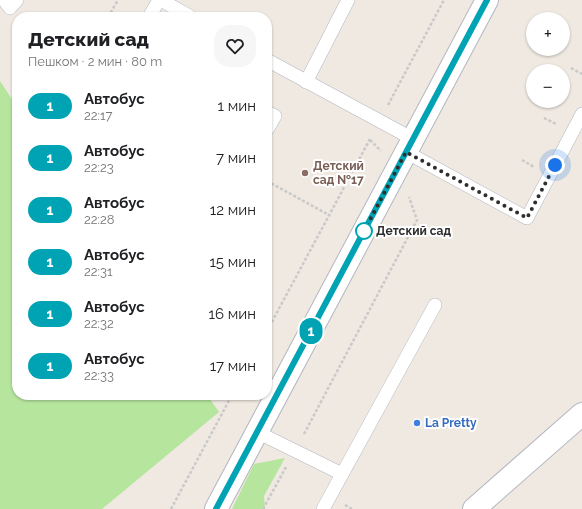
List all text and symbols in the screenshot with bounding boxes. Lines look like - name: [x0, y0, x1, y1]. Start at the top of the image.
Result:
- map controls: [526, 12, 570, 108]
- button: +: [526, 12, 570, 56]
- button: heart: [214, 25, 256, 67]
- text: Детский сад: [28, 28, 149, 50]
- text: Пешком · 2 мин · 80 m: [28, 54, 162, 69]
- button: −: [526, 64, 570, 108]
- text: Автобус: [84, 90, 145, 108]
- text: 1 мин: [218, 97, 256, 115]
- text: 1: [47, 98, 53, 114]
- text: 22:17: [84, 108, 112, 123]
- text: Автобус: [84, 142, 145, 160]
- text: 7 мин: [216, 149, 256, 167]
- text: 1: [47, 150, 53, 166]
- your location: [545, 155, 565, 175]
- place label: Детский сад №17: [313, 159, 364, 187]
- text: 22:23: [84, 160, 114, 175]
- marker: Детский сад №17: [300, 168, 310, 178]
- text: Автобус: [84, 194, 145, 212]
- text: 12 мин: [210, 201, 256, 219]
- text: 1: [47, 202, 53, 218]
- text: 22:28: [84, 212, 114, 227]
- marker: Детский сад: [355, 222, 373, 240]
- place label: Детский сад: [376, 224, 451, 238]
- text: Автобус: [84, 246, 145, 264]
- text: 15 мин: [209, 253, 256, 271]
- text: 1: [47, 254, 53, 270]
- text: 22:31: [84, 264, 113, 279]
- text: Автобус: [84, 298, 145, 316]
- text: 16 мин: [209, 305, 256, 323]
- text: 1: [47, 306, 53, 322]
- text: 22:32: [84, 316, 114, 331]
- line badge: 1: [298, 318, 324, 344]
- text: 1: [308, 323, 314, 339]
- text: Автобус: [84, 350, 145, 368]
- text: 17 мин: [210, 357, 256, 375]
- text: 1: [47, 358, 53, 374]
- text: 22:33: [84, 368, 114, 383]
- place label: La Pretty: [425, 416, 477, 430]
- marker: La Pretty: [412, 418, 422, 428]

